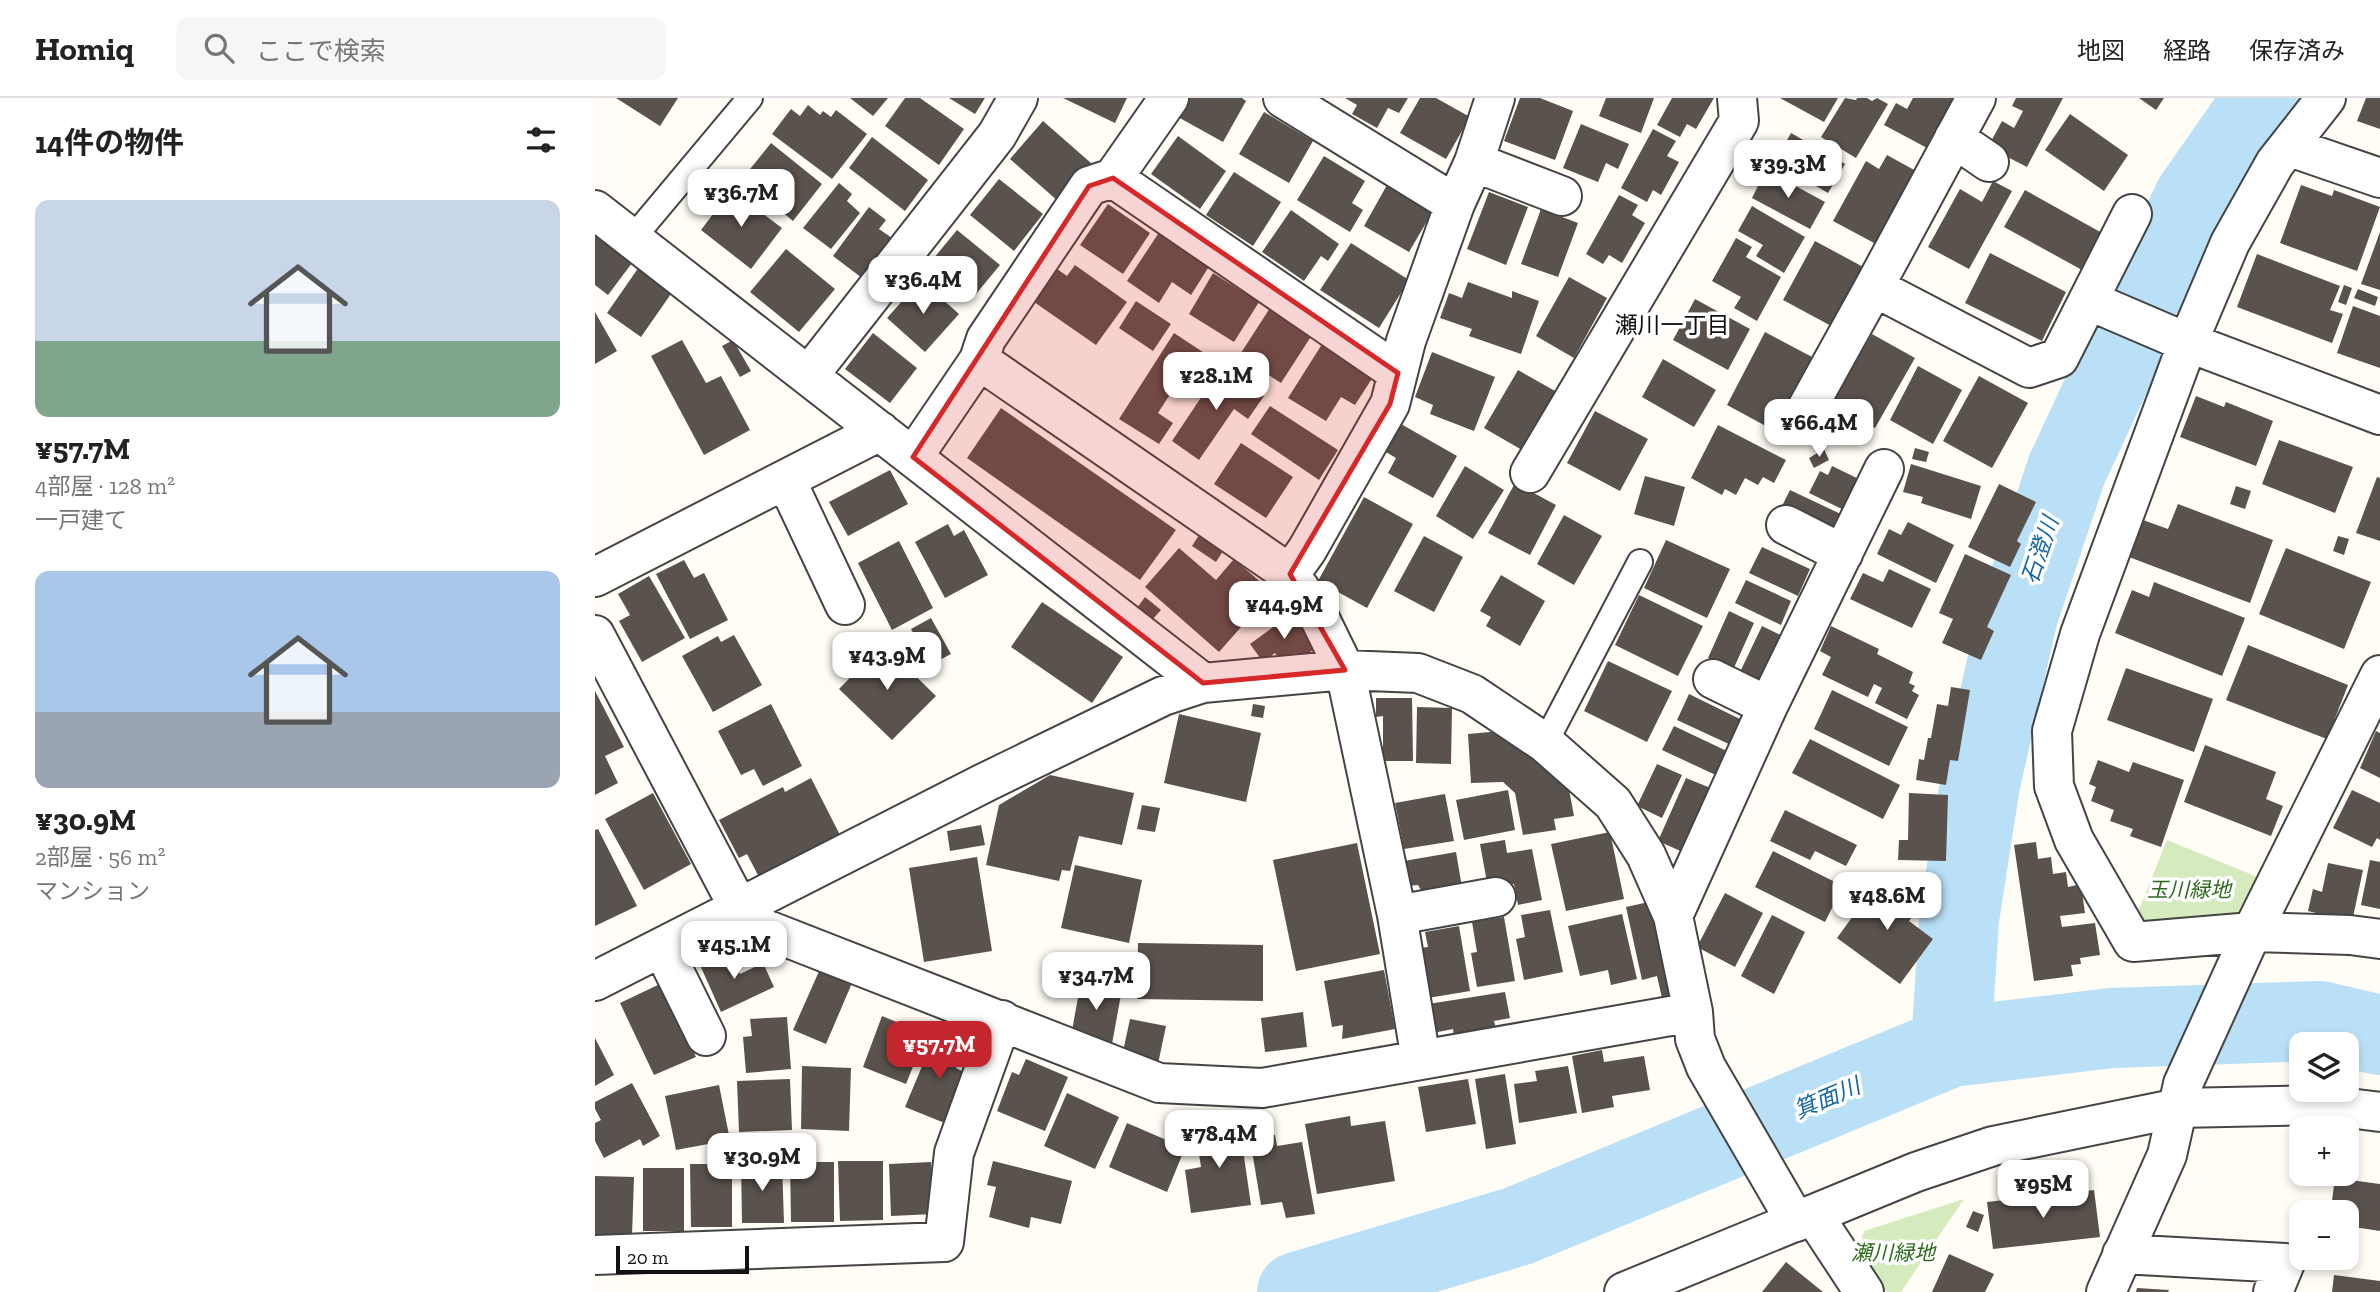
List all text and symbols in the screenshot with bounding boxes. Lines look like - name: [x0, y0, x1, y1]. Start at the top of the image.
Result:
- search box: [176, 17, 666, 80]
- text: Homiq: [35, 29, 134, 68]
- icon: search: [200, 29, 238, 67]
- text: ここで検索: [256, 35, 386, 67]
- text: 地図: [2077, 36, 2125, 65]
- text: 経路: [2163, 36, 2211, 65]
- text: 保存済み: [2249, 36, 2345, 65]
- icon: filters: [522, 121, 560, 159]
- text: 14件の物件: [35, 125, 184, 161]
- pin: ¥39.3M: [1731, 140, 1845, 200]
- text: ¥39.3M: [1750, 149, 1826, 177]
- pin: ¥36.7M: [684, 170, 798, 229]
- text: ¥36.7M: [704, 178, 778, 206]
- icon: home: [235, 246, 361, 372]
- pin: ¥36.4M: [866, 256, 980, 316]
- text: ¥36.4M: [884, 265, 962, 293]
- district label: 瀬川一丁目: [1615, 311, 1730, 339]
- pin: ¥28.1M: [1159, 352, 1273, 412]
- text: ¥28.1M: [1179, 361, 1253, 389]
- pin: ¥66.4M: [1762, 400, 1876, 459]
- text: ¥66.4M: [1780, 408, 1858, 436]
- text: ¥57.7M: [35, 431, 130, 467]
- text: 4部屋 · 128 m²: [35, 472, 175, 500]
- text: 一戸建て: [35, 506, 127, 534]
- water label: 石澄川: [2016, 510, 2065, 587]
- pin: ¥44.9M: [1227, 582, 1341, 641]
- text: ¥44.9M: [1245, 590, 1323, 618]
- icon: home: [235, 617, 361, 743]
- pin: ¥43.9M: [830, 632, 944, 692]
- text: ¥43.9M: [848, 641, 926, 669]
- text: ¥30.9M: [35, 802, 136, 838]
- text: 2部屋 · 56 m²: [35, 843, 165, 871]
- pin: ¥48.6M: [1830, 872, 1944, 932]
- text: マンション: [35, 877, 150, 905]
- park label: 玉川緑地: [2147, 877, 2233, 902]
- text: ¥48.6M: [1848, 881, 1926, 909]
- pin: ¥45.1M: [677, 922, 791, 981]
- text: ¥45.1M: [697, 930, 771, 958]
- pin: ¥34.7M: [1039, 953, 1153, 1012]
- text: ¥34.7M: [1058, 961, 1134, 989]
- pin: ¥57.7M: [882, 1021, 996, 1081]
- text: ¥57.7M: [903, 1030, 975, 1058]
- map controls: [2289, 1032, 2359, 1270]
- button: layers: [2289, 1032, 2359, 1102]
- water label: 箕面川: [1790, 1070, 1867, 1124]
- pin: ¥78.4M: [1162, 1110, 1276, 1170]
- button: +: [2289, 1116, 2359, 1186]
- text: ¥78.4M: [1181, 1119, 1257, 1147]
- pin: ¥30.9M: [705, 1134, 819, 1193]
- text: ¥30.9M: [723, 1142, 801, 1170]
- pin: ¥95M: [2002, 1160, 2084, 1220]
- text: ¥95M: [2014, 1169, 2072, 1197]
- button: −: [2289, 1200, 2359, 1270]
- park label: 瀬川緑地: [1851, 1240, 1937, 1265]
- scale bar: [616, 1243, 749, 1275]
- text: 20 m: [627, 1246, 668, 1269]

